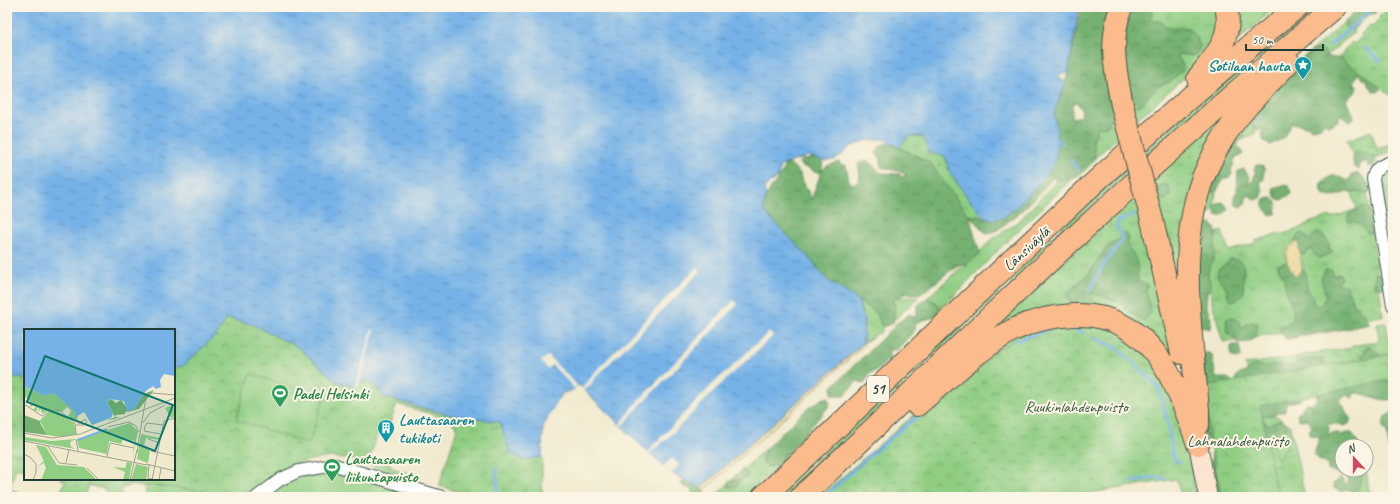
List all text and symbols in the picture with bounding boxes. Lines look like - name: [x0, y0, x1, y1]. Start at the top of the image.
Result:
- scale bar: [1246, 26, 1323, 52]
- text: 50 m: [1252, 32, 1274, 48]
- place icon: Sotilaan hauta: [1293, 55, 1313, 80]
- place label: Sotilaan hauta: [1208, 56, 1292, 76]
- street label: Länsiväylä: [999, 221, 1055, 275]
- inset map: [24, 329, 175, 480]
- road number: 51: [867, 376, 889, 402]
- sports icon: Padel Helsinki: [270, 383, 290, 408]
- place label: Padel Helsinki: [293, 384, 370, 404]
- park label: Ruukinlahdenpuisto: [1024, 397, 1130, 417]
- place label: Lauttasaaren tukikoti: [399, 410, 475, 448]
- building icon: Lauttasaaren tukikoti: [376, 418, 396, 443]
- park label: Lahnalahdenpuisto: [1187, 431, 1290, 451]
- north arrow: [1334, 438, 1374, 478]
- text: N: [1345, 440, 1358, 456]
- place label: Lauttasaaren liikuntapuisto: [345, 449, 421, 487]
- sports icon: Lauttasaaren liikuntapuisto: [322, 457, 342, 482]

